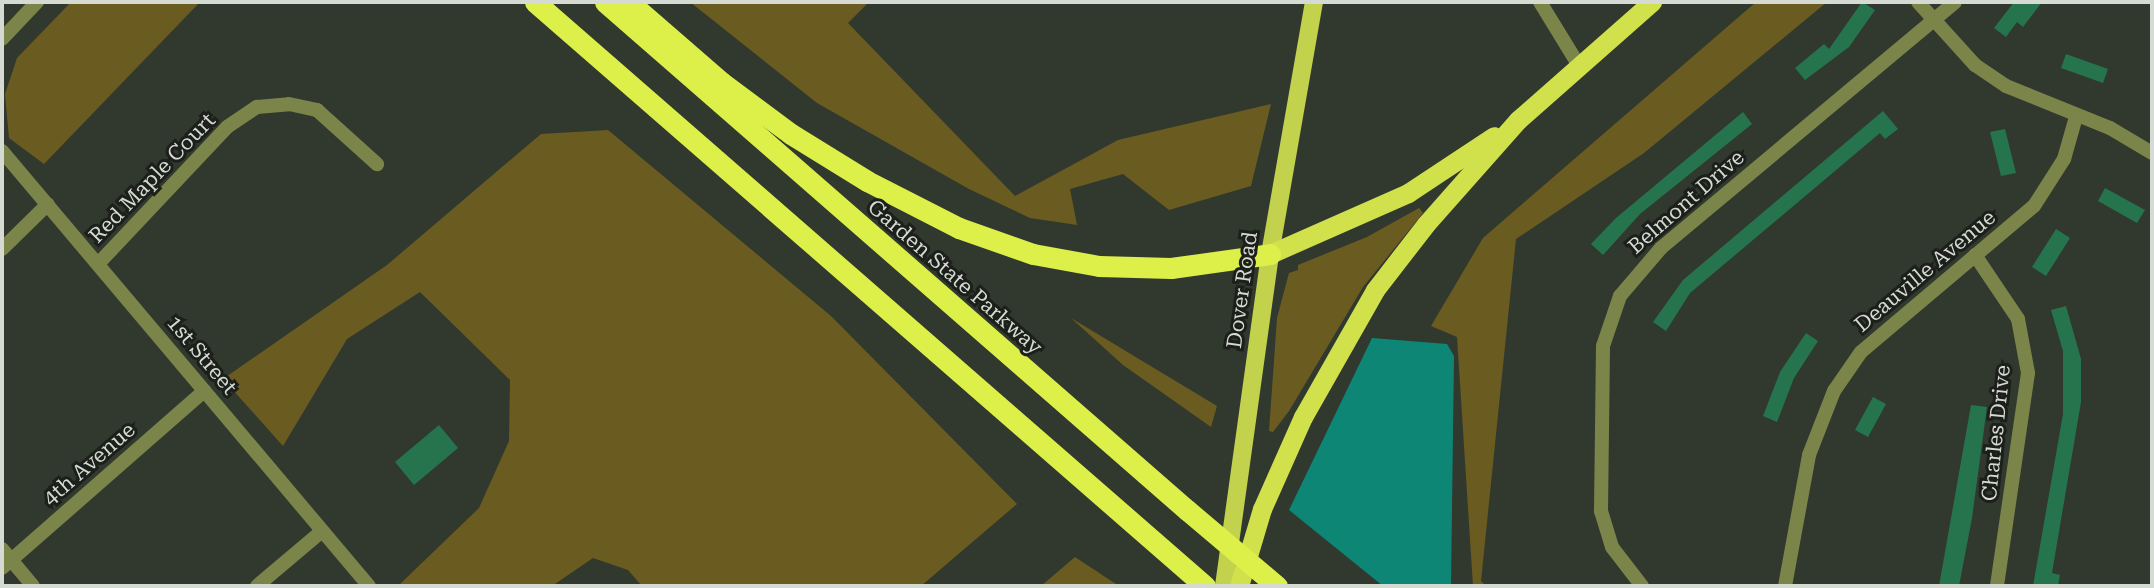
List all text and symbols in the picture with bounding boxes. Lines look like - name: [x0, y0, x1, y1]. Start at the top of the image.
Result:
- street label: Red Maple Court: [84, 108, 220, 248]
- street label: Belmont Drive: [1623, 145, 1749, 259]
- street label: Garden State Parkway: [863, 194, 1047, 360]
- street label: Deauville Avenue: [1849, 205, 2001, 337]
- street label: Dover Road: [1221, 230, 1263, 350]
- street label: 1st Street: [162, 310, 242, 400]
- street label: Charles Drive: [1976, 364, 2016, 502]
- street label: 4th Avenue: [38, 417, 140, 511]

